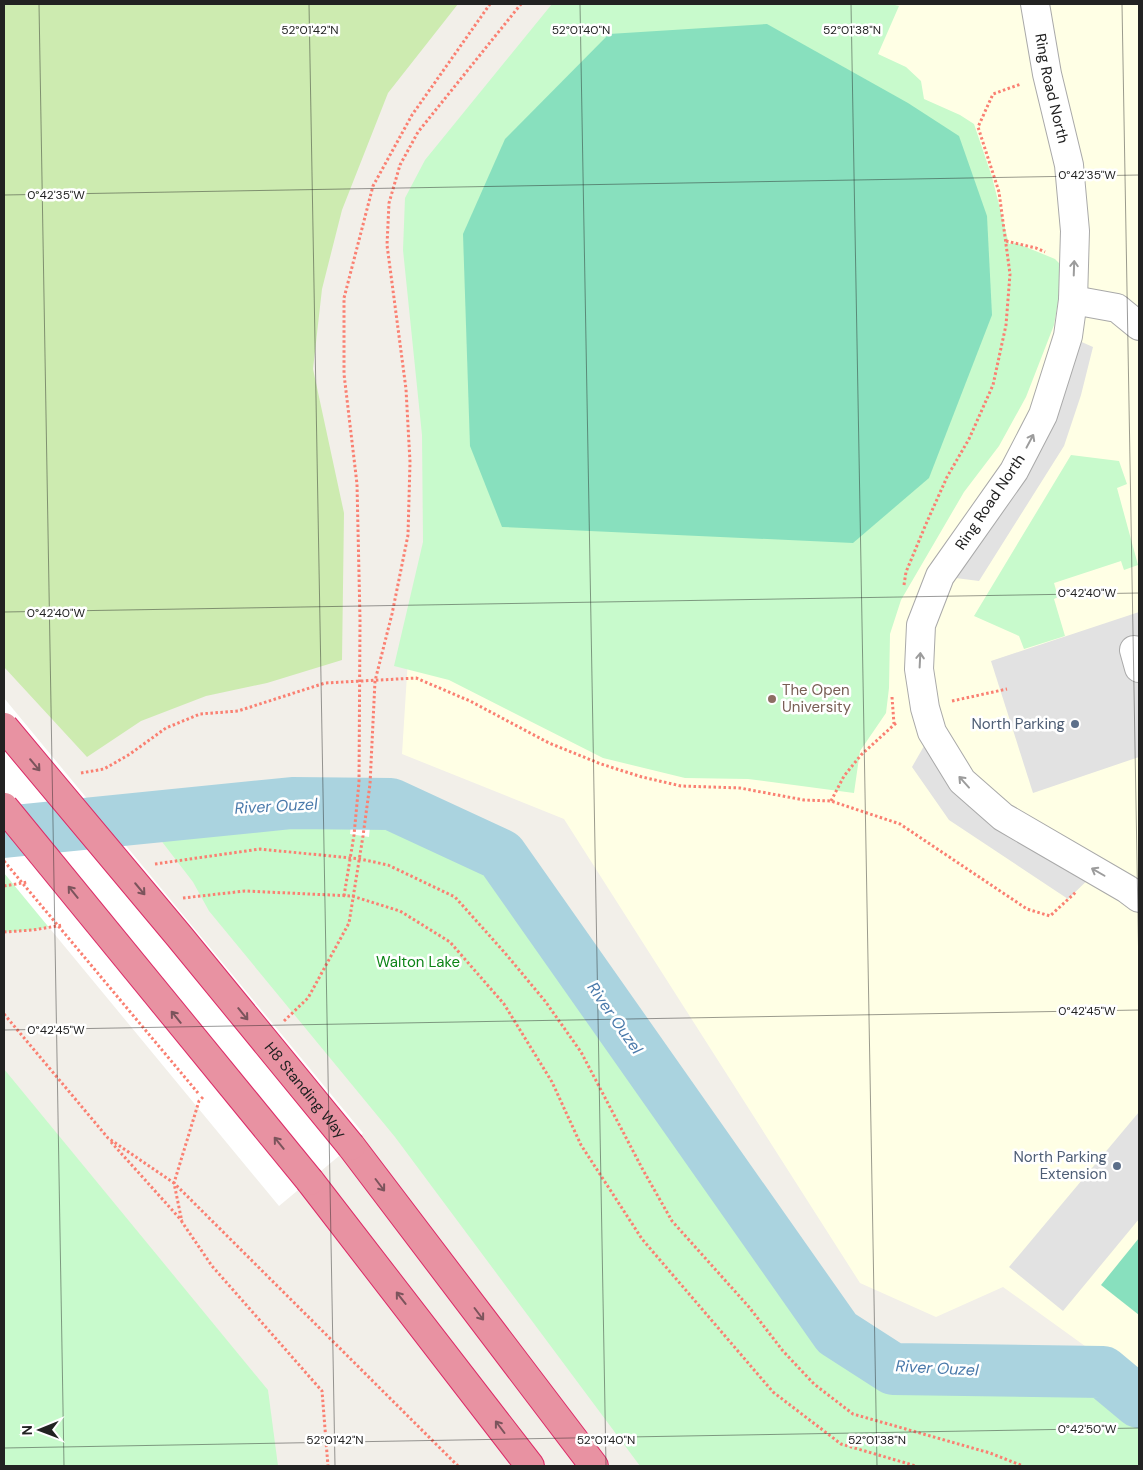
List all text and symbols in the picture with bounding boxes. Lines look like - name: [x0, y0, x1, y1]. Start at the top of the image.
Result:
- text: 52°01'42"N: [281, 22, 339, 38]
- text: 52°01'40"N: [552, 22, 610, 38]
- text: 52°01'38"N: [823, 22, 881, 38]
- street label: Ring Road North: [1030, 32, 1073, 145]
- text: 0°42'35"W: [1058, 167, 1116, 183]
- text: 0°42'35"W: [27, 187, 85, 203]
- one-way arrow: [1070, 260, 1079, 276]
- one-way arrow: [1025, 433, 1035, 448]
- street label: Ring Road North: [950, 450, 1030, 554]
- text: 0°42'40"W: [1058, 585, 1117, 601]
- text: 0°42'40"W: [27, 605, 86, 621]
- one-way arrow: [915, 652, 924, 668]
- place label: The Open University: [782, 680, 852, 717]
- marker: The Open University: [766, 693, 778, 705]
- place label: North Parking: [971, 714, 1065, 734]
- marker: North Parking: [1069, 718, 1081, 730]
- one-way arrow: [29, 758, 41, 771]
- one-way arrow: [958, 776, 970, 788]
- water label: River Ouzel: [234, 793, 318, 819]
- one-way arrow: [1092, 866, 1106, 876]
- one-way arrow: [134, 883, 145, 896]
- one-way arrow: [68, 886, 79, 899]
- park label: Walton Lake: [376, 952, 460, 972]
- water label: River Ouzel: [583, 978, 648, 1058]
- text: 0°42'45"W: [1058, 1003, 1116, 1019]
- one-way arrow: [238, 1008, 249, 1021]
- one-way arrow: [171, 1011, 182, 1024]
- text: 0°42'45"W: [27, 1022, 85, 1038]
- street label: H8 Standing Way: [260, 1038, 351, 1143]
- one-way arrow: [274, 1137, 285, 1150]
- place label: North Parking Extension: [1013, 1147, 1107, 1184]
- marker: North Parking Extension: [1111, 1160, 1123, 1172]
- one-way arrow: [375, 1178, 386, 1191]
- one-way arrow: [396, 1292, 407, 1305]
- one-way arrow: [473, 1307, 484, 1320]
- water label: River Ouzel: [895, 1355, 979, 1381]
- north arrow: [15, 1405, 65, 1455]
- one-way arrow: [495, 1420, 505, 1434]
- text: 0°42'50"W: [1058, 1421, 1117, 1437]
- text: N: [18, 1425, 36, 1435]
- text: 52°01'42"N: [306, 1432, 364, 1448]
- text: 52°01'40"N: [577, 1432, 635, 1448]
- text: 52°01'38"N: [848, 1432, 906, 1448]

